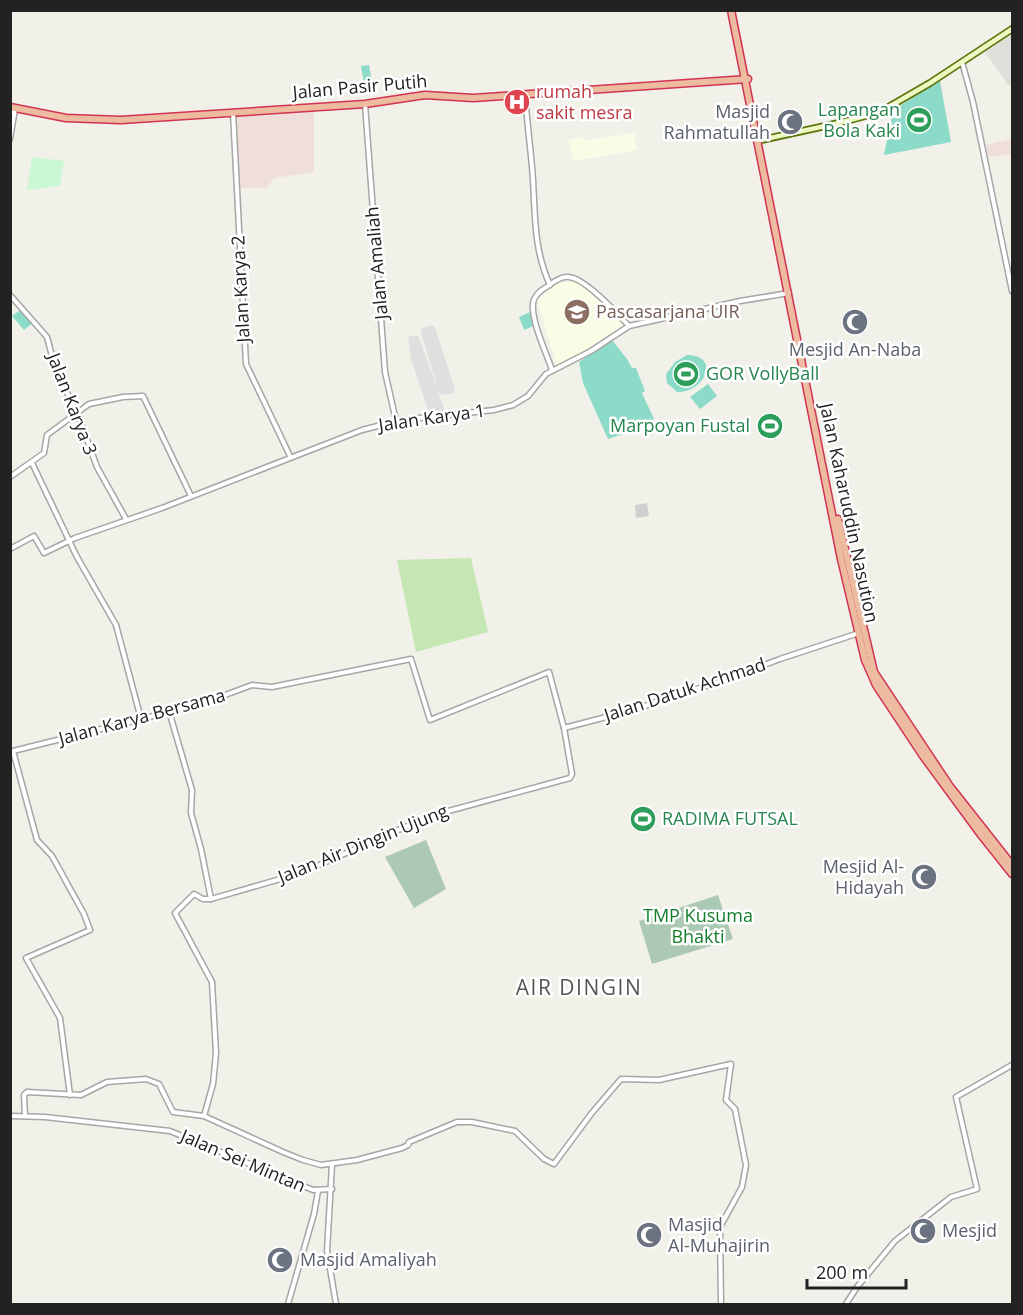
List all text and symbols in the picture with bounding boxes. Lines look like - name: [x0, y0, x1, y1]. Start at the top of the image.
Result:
- street label: Jalan Pasir Putih: [290, 68, 428, 104]
- place label: rumah sakit mesra: [536, 79, 632, 124]
- hospital icon: rumah sakit mesra: [502, 87, 532, 117]
- place label: Lapangan Bola Kaki: [818, 97, 900, 142]
- place label: Masjid Rahmatullah: [664, 99, 770, 144]
- sports icon: Lapangan Bola Kaki: [904, 105, 934, 135]
- mosque icon: Masjid Rahmatullah: [775, 107, 805, 137]
- street label: Jalan Amaliah: [359, 206, 393, 323]
- street label: Jalan Karya 2: [225, 235, 255, 345]
- school or university icon: Pascasarjana UIR: [562, 297, 592, 327]
- place label: Pascasarjana UIR: [596, 299, 740, 323]
- mosque icon: Mesjid An-Naba: [840, 307, 870, 337]
- place label: Mesjid An-Naba: [789, 337, 921, 361]
- street label: Jalan Karya 3: [42, 347, 103, 458]
- sports icon: GOR VollyBall: [671, 359, 701, 389]
- place label: GOR VollyBall: [706, 361, 819, 385]
- street label: Jalan Karya 1: [375, 398, 487, 437]
- street label: Jalan Kaharuddin Nasution: [815, 399, 885, 625]
- sports icon: Marpoyan Fustal: [755, 411, 785, 441]
- place label: Marpoyan Fustal: [610, 413, 750, 437]
- street label: Jalan Datuk Achmad: [599, 652, 769, 727]
- street label: Jalan Karya Bersama: [54, 682, 228, 750]
- street label: Jalan Air Dingin Ujung: [272, 798, 451, 889]
- sports icon: RADIMA FUTSAL: [628, 804, 658, 834]
- place label: RADIMA FUTSAL: [662, 806, 798, 830]
- place label: Mesjid Al- Hidayah: [823, 854, 904, 899]
- mosque icon: Mesjid Al- Hidayah: [909, 862, 939, 892]
- park label: TMP Kusuma Bhakti: [643, 903, 753, 948]
- district label: AIR DINGIN: [516, 973, 642, 1001]
- street label: Jalan Sei Mintan: [175, 1122, 310, 1197]
- place label: Masjid Al-Muhajirin: [668, 1212, 770, 1257]
- mosque icon: Mesjid: [908, 1216, 938, 1246]
- place label: Mesjid: [942, 1218, 997, 1242]
- mosque icon: Masjid Al-Muhajirin: [634, 1220, 664, 1250]
- mosque icon: Masjid Amaliyah: [265, 1245, 295, 1275]
- place label: Masjid Amaliyah: [300, 1247, 437, 1271]
- scale bar: [807, 1252, 906, 1290]
- text: 200 m: [816, 1260, 868, 1284]

